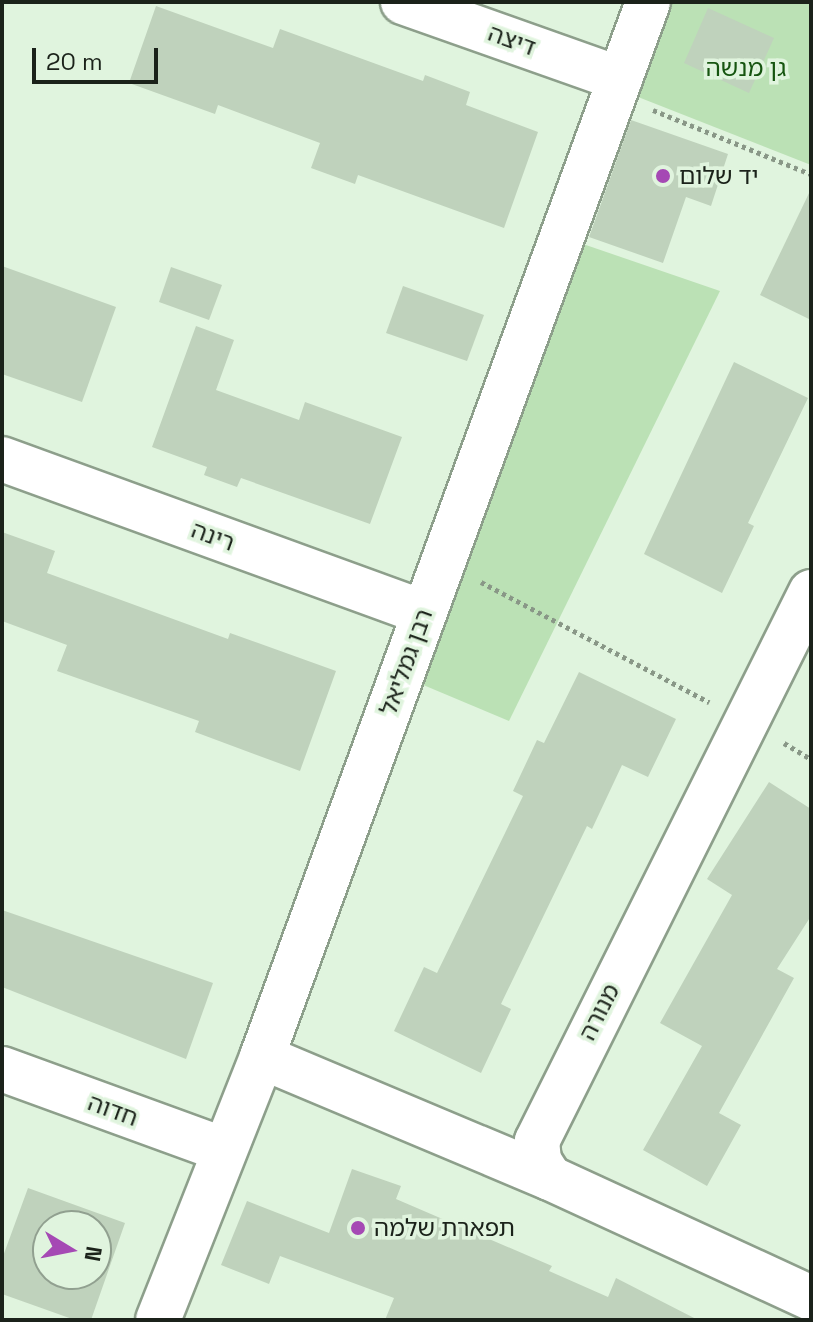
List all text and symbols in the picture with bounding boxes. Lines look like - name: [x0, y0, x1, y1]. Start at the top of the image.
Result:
- street label: דיצה: [484, 18, 540, 62]
- scale bar: [36, 32, 162, 82]
- text: 20 m: [46, 46, 103, 77]
- park label: גן מנשה: [706, 54, 786, 82]
- place label: יד שלום: [679, 162, 759, 190]
- marker: יד שלום: [654, 167, 672, 185]
- street label: רינה: [188, 515, 238, 557]
- street label: רבן גמליאל: [374, 605, 438, 719]
- street label: מנורה: [573, 979, 625, 1045]
- street label: חדוה: [84, 1088, 142, 1132]
- north arrow: [32, 1210, 112, 1290]
- place label: תפארת שלמה: [374, 1214, 515, 1242]
- marker: תפארת שלמה: [349, 1219, 367, 1237]
- text: N: [79, 1244, 109, 1264]

